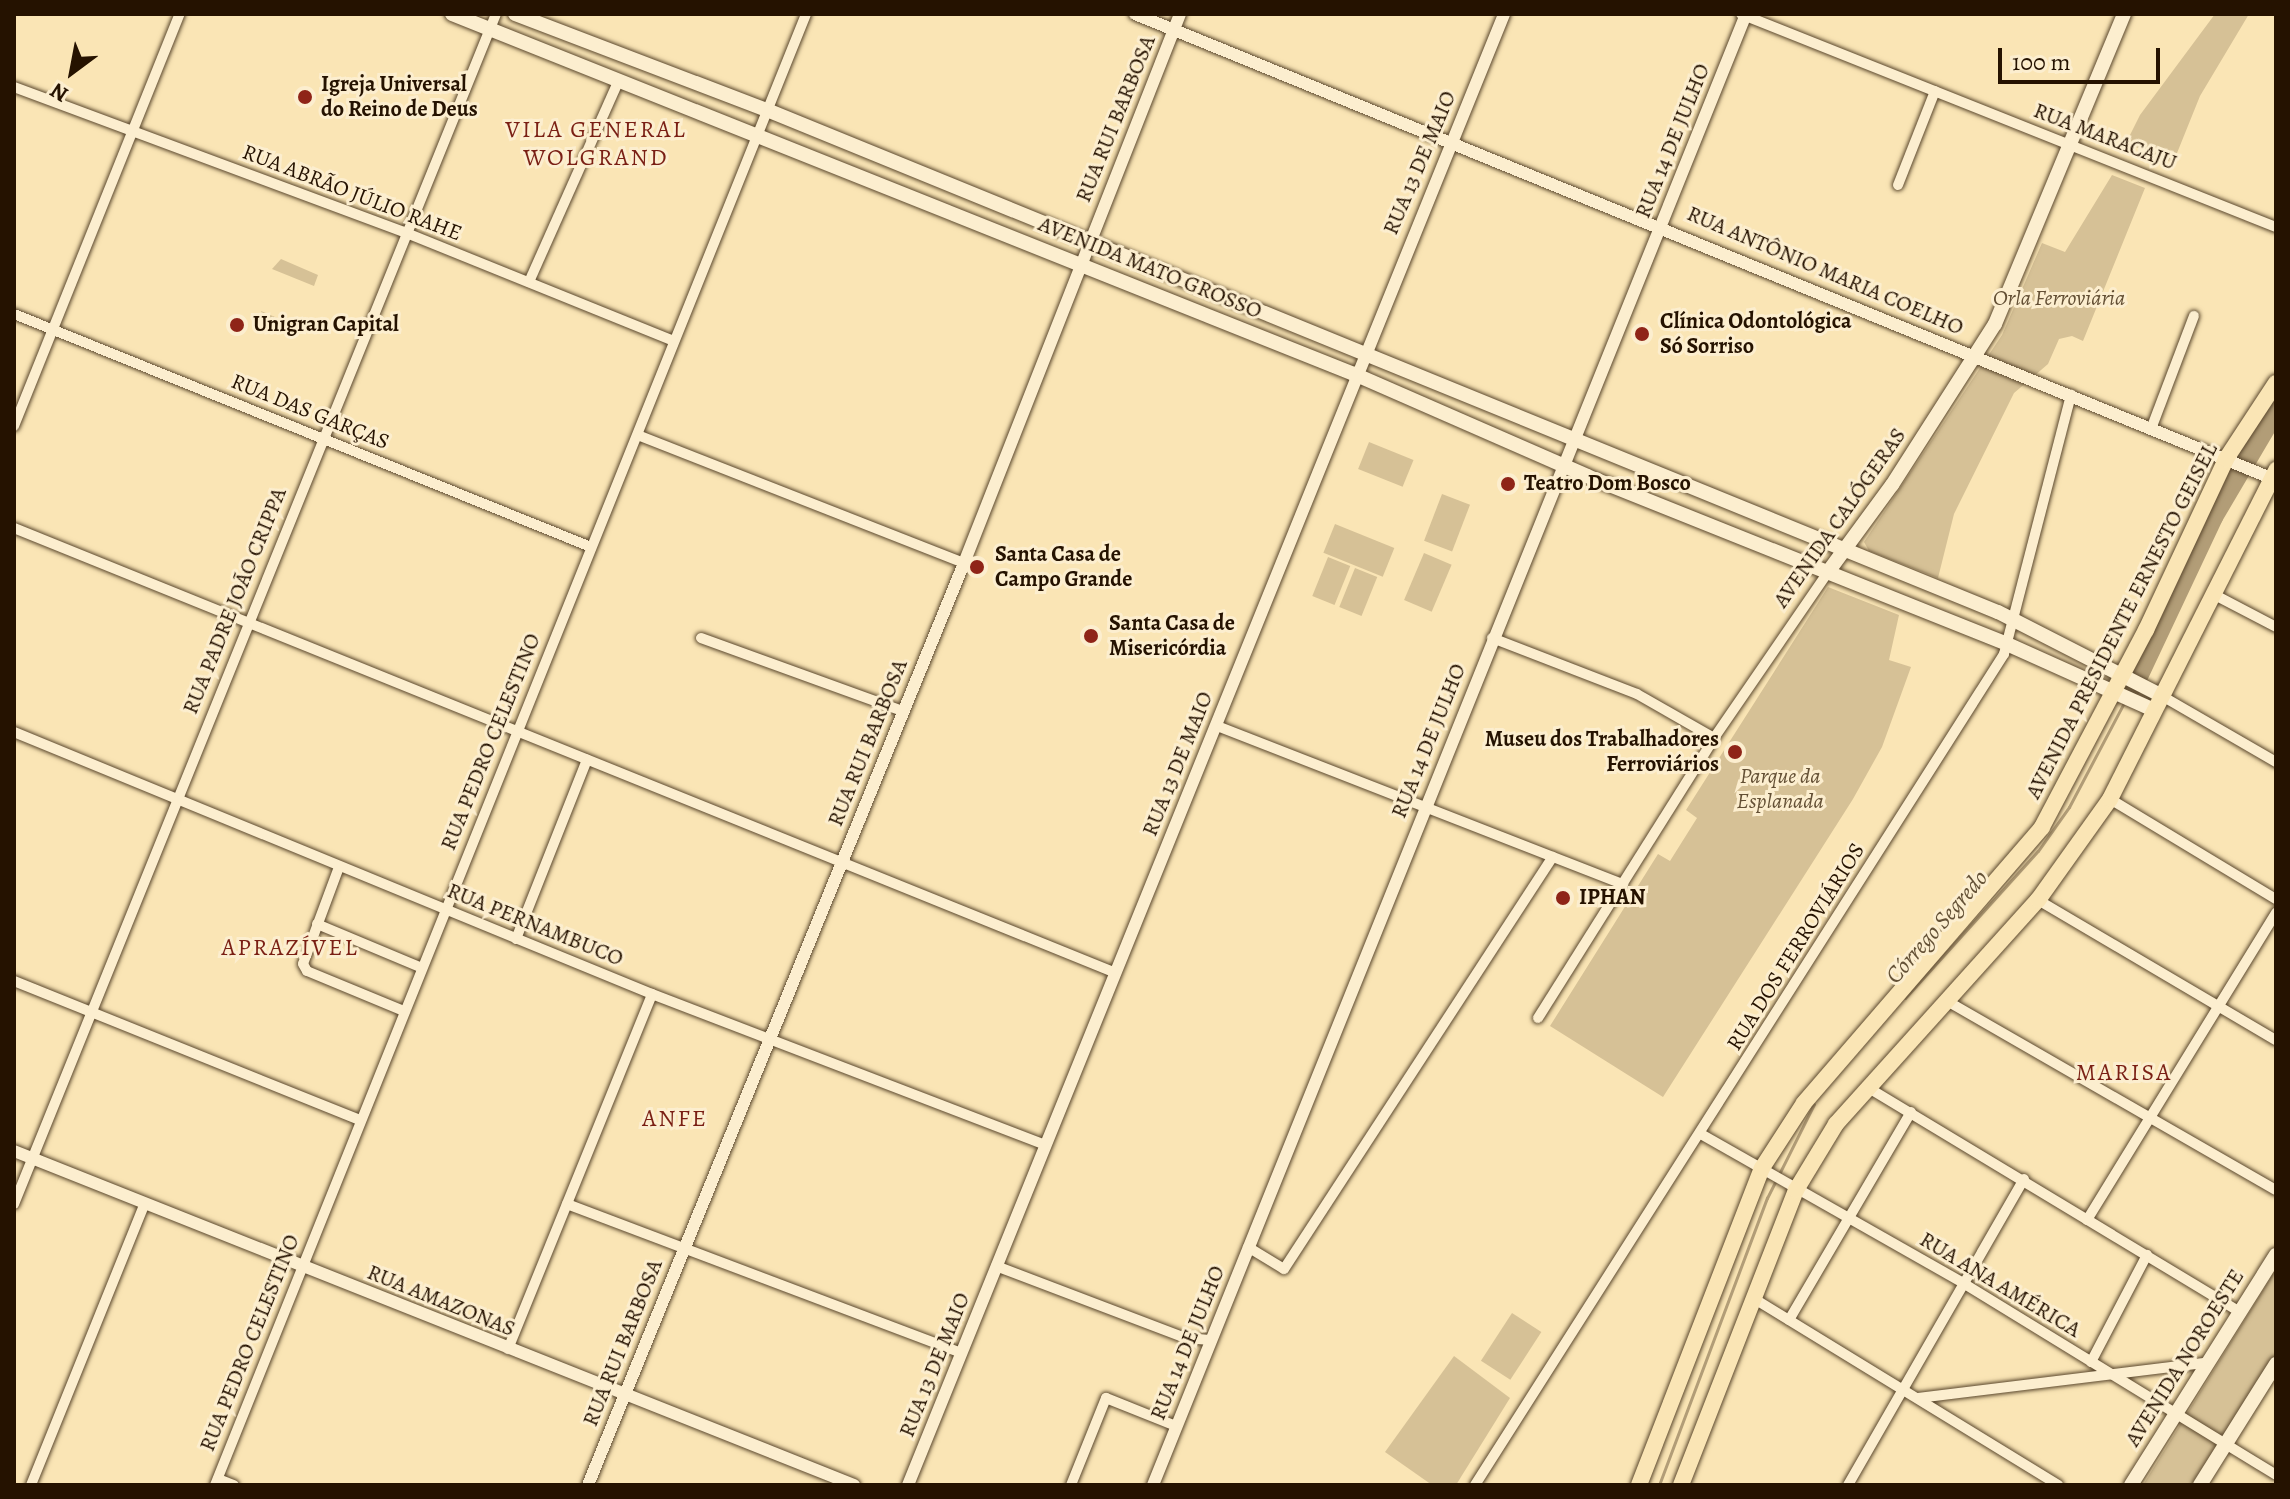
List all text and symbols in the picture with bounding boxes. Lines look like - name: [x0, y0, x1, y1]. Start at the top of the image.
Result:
- north arrow: [32, 32, 112, 112]
- street label: RUA RUI BARBOSA: [1071, 32, 1161, 206]
- scale bar: [2002, 32, 2164, 82]
- text: 100 m: [2012, 46, 2071, 78]
- street label: RUA 14 DE JULHO: [1630, 60, 1716, 222]
- place label: Igreja Universal do Reino de Deus: [321, 71, 478, 122]
- text: N: [45, 75, 74, 109]
- street label: RUA 13 DE MAIO: [1378, 87, 1462, 239]
- marker: Igreja Universal do Reino de Deus: [296, 88, 314, 106]
- street label: RUA MARACAJU: [2030, 98, 2180, 176]
- district label: VILA GENERAL WOLGRAND: [505, 116, 687, 172]
- street label: RUA ABRÃO JÚLIO RAHE: [239, 139, 465, 247]
- street label: RUA ANTÔNIO MARIA COELHO: [1683, 201, 1967, 341]
- street label: AVENIDA MATO GROSSO: [1034, 211, 1266, 325]
- park label: Orla Ferroviária: [1993, 286, 2125, 312]
- place label: Clínica Odontológica Só Sorriso: [1660, 308, 1852, 360]
- place label: Unigran Capital: [253, 312, 399, 338]
- marker: Unigran Capital: [228, 316, 246, 334]
- marker: Clínica Odontológica Só Sorriso: [1631, 323, 1653, 345]
- street label: RUA DAS GARÇAS: [227, 368, 393, 456]
- street label: AVENIDA CALÓGERAS: [1768, 423, 1912, 613]
- street label: AVENIDA PRESIDENTE ERNESTO GEISEL: [2020, 439, 2224, 803]
- place label: Teatro Dom Bosco: [1524, 471, 1691, 497]
- marker: Teatro Dom Bosco: [1499, 475, 1517, 493]
- street label: RUA PADRE JOÃO CRIPPA: [177, 484, 293, 718]
- place label: Santa Casa de Campo Grande: [995, 541, 1132, 592]
- marker: Santa Casa de Campo Grande: [966, 556, 988, 578]
- place label: Santa Casa de Misericórdia: [1109, 610, 1235, 662]
- marker: Santa Casa de Misericórdia: [1080, 625, 1102, 647]
- street label: RUA PEDRO CELESTINO: [435, 630, 547, 854]
- street label: RUA RUI BARBOSA: [823, 656, 913, 830]
- street label: RUA 14 DE JULHO: [1386, 660, 1472, 822]
- street label: RUA 13 DE MAIO: [1137, 688, 1219, 840]
- place label: Museu dos Trabalhadores Ferroviários: [1485, 726, 1719, 778]
- marker: Museu dos Trabalhadores Ferroviários: [1726, 743, 1744, 761]
- park label: Parque da Esplanada: [1736, 763, 1824, 814]
- street label: RUA DOS FERROVIÁRIOS: [1721, 838, 1871, 1056]
- water label: Córrego Segredo: [1880, 864, 1994, 990]
- street label: RUA PERNAMBUCO: [443, 878, 627, 972]
- place label: IPHAN: [1579, 885, 1646, 911]
- marker: IPHAN: [1554, 889, 1572, 907]
- district label: APRAZÍVEL: [221, 934, 359, 962]
- district label: MARISA: [2076, 1059, 2172, 1087]
- district label: ANFE: [642, 1105, 708, 1133]
- street label: RUA ANA AMÉRICA: [1915, 1227, 2085, 1343]
- street label: RUA PEDRO CELESTINO: [194, 1231, 306, 1455]
- street label: RUA RUI BARBOSA: [578, 1256, 668, 1430]
- street label: RUA AMAZONAS: [363, 1259, 519, 1343]
- street label: RUA 14 DE JULHO: [1145, 1262, 1231, 1424]
- street label: AVENIDA NOROESTE: [2120, 1265, 2250, 1451]
- street label: RUA 13 DE MAIO: [894, 1289, 976, 1441]

